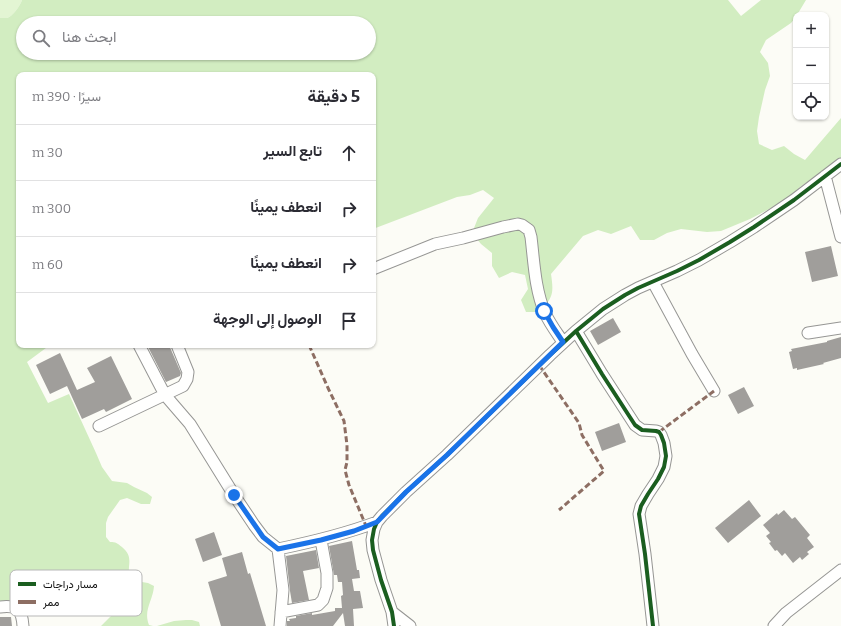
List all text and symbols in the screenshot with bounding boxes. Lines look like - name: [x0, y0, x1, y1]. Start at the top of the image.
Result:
- map controls: [793, 12, 829, 120]
- button: +: [793, 12, 829, 48]
- search box: [16, 16, 376, 60]
- icon: search: [30, 27, 52, 49]
- text: ابحث هنا: [62, 28, 116, 46]
- button: −: [793, 48, 829, 84]
- button: locate: [793, 84, 829, 120]
- text: 5 دقيقة: [308, 86, 360, 107]
- text: سيرًا · 390 m: [32, 89, 101, 104]
- text: تابع السير: [263, 142, 322, 160]
- icon: ahead: [338, 142, 360, 164]
- text: 30 m: [32, 145, 63, 160]
- text: انعطف يمينًا: [250, 198, 322, 216]
- icon: right: [338, 198, 360, 220]
- text: 300 m: [32, 201, 71, 216]
- text: انعطف يمينًا: [250, 254, 322, 272]
- icon: right: [338, 254, 360, 276]
- text: 60 m: [32, 257, 63, 272]
- route start: [535, 302, 553, 320]
- text: الوصول إلى الوجهة: [213, 310, 322, 328]
- icon: arrive: [338, 310, 360, 332]
- route end: [225, 486, 243, 504]
- legend: [10, 570, 142, 616]
- text: مسار دراجات: [43, 578, 98, 591]
- text: ممر: [42, 596, 60, 609]

